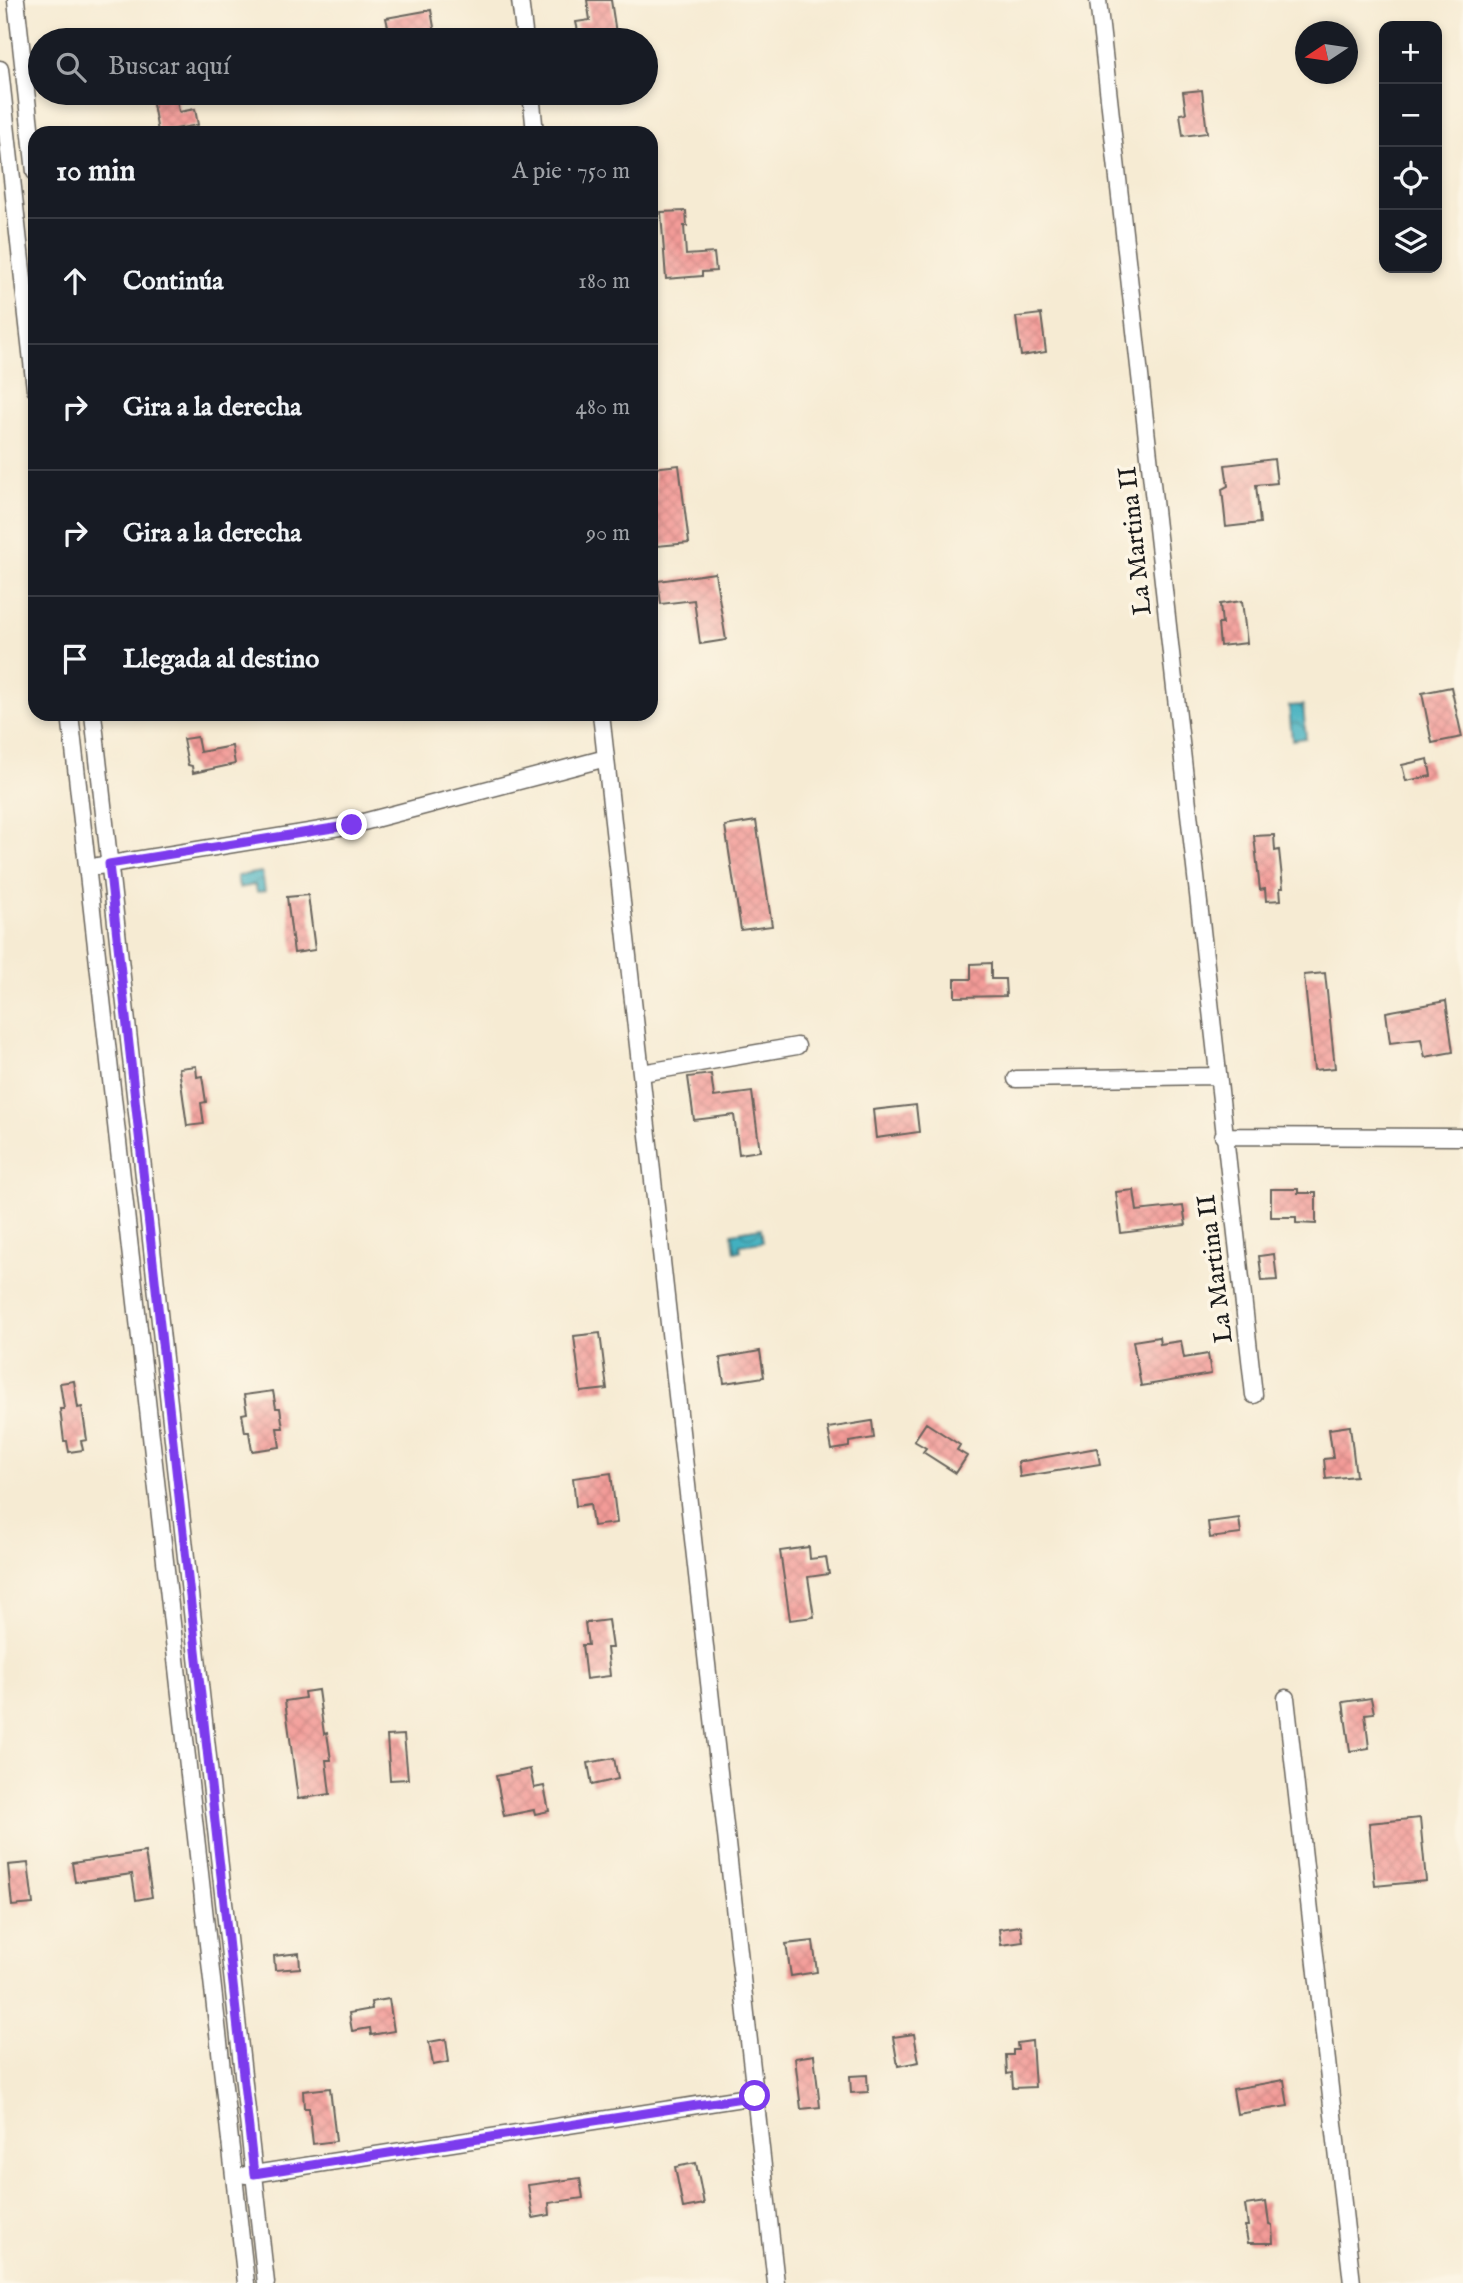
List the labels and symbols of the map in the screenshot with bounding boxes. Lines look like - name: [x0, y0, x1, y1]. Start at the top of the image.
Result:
- north arrow: [1295, 21, 1358, 84]
- street label: La Martina II: [1111, 465, 1160, 617]
- route end: [336, 809, 367, 840]
- street label: La Martina II: [1190, 1193, 1241, 1345]
- route start: [739, 2080, 770, 2111]

